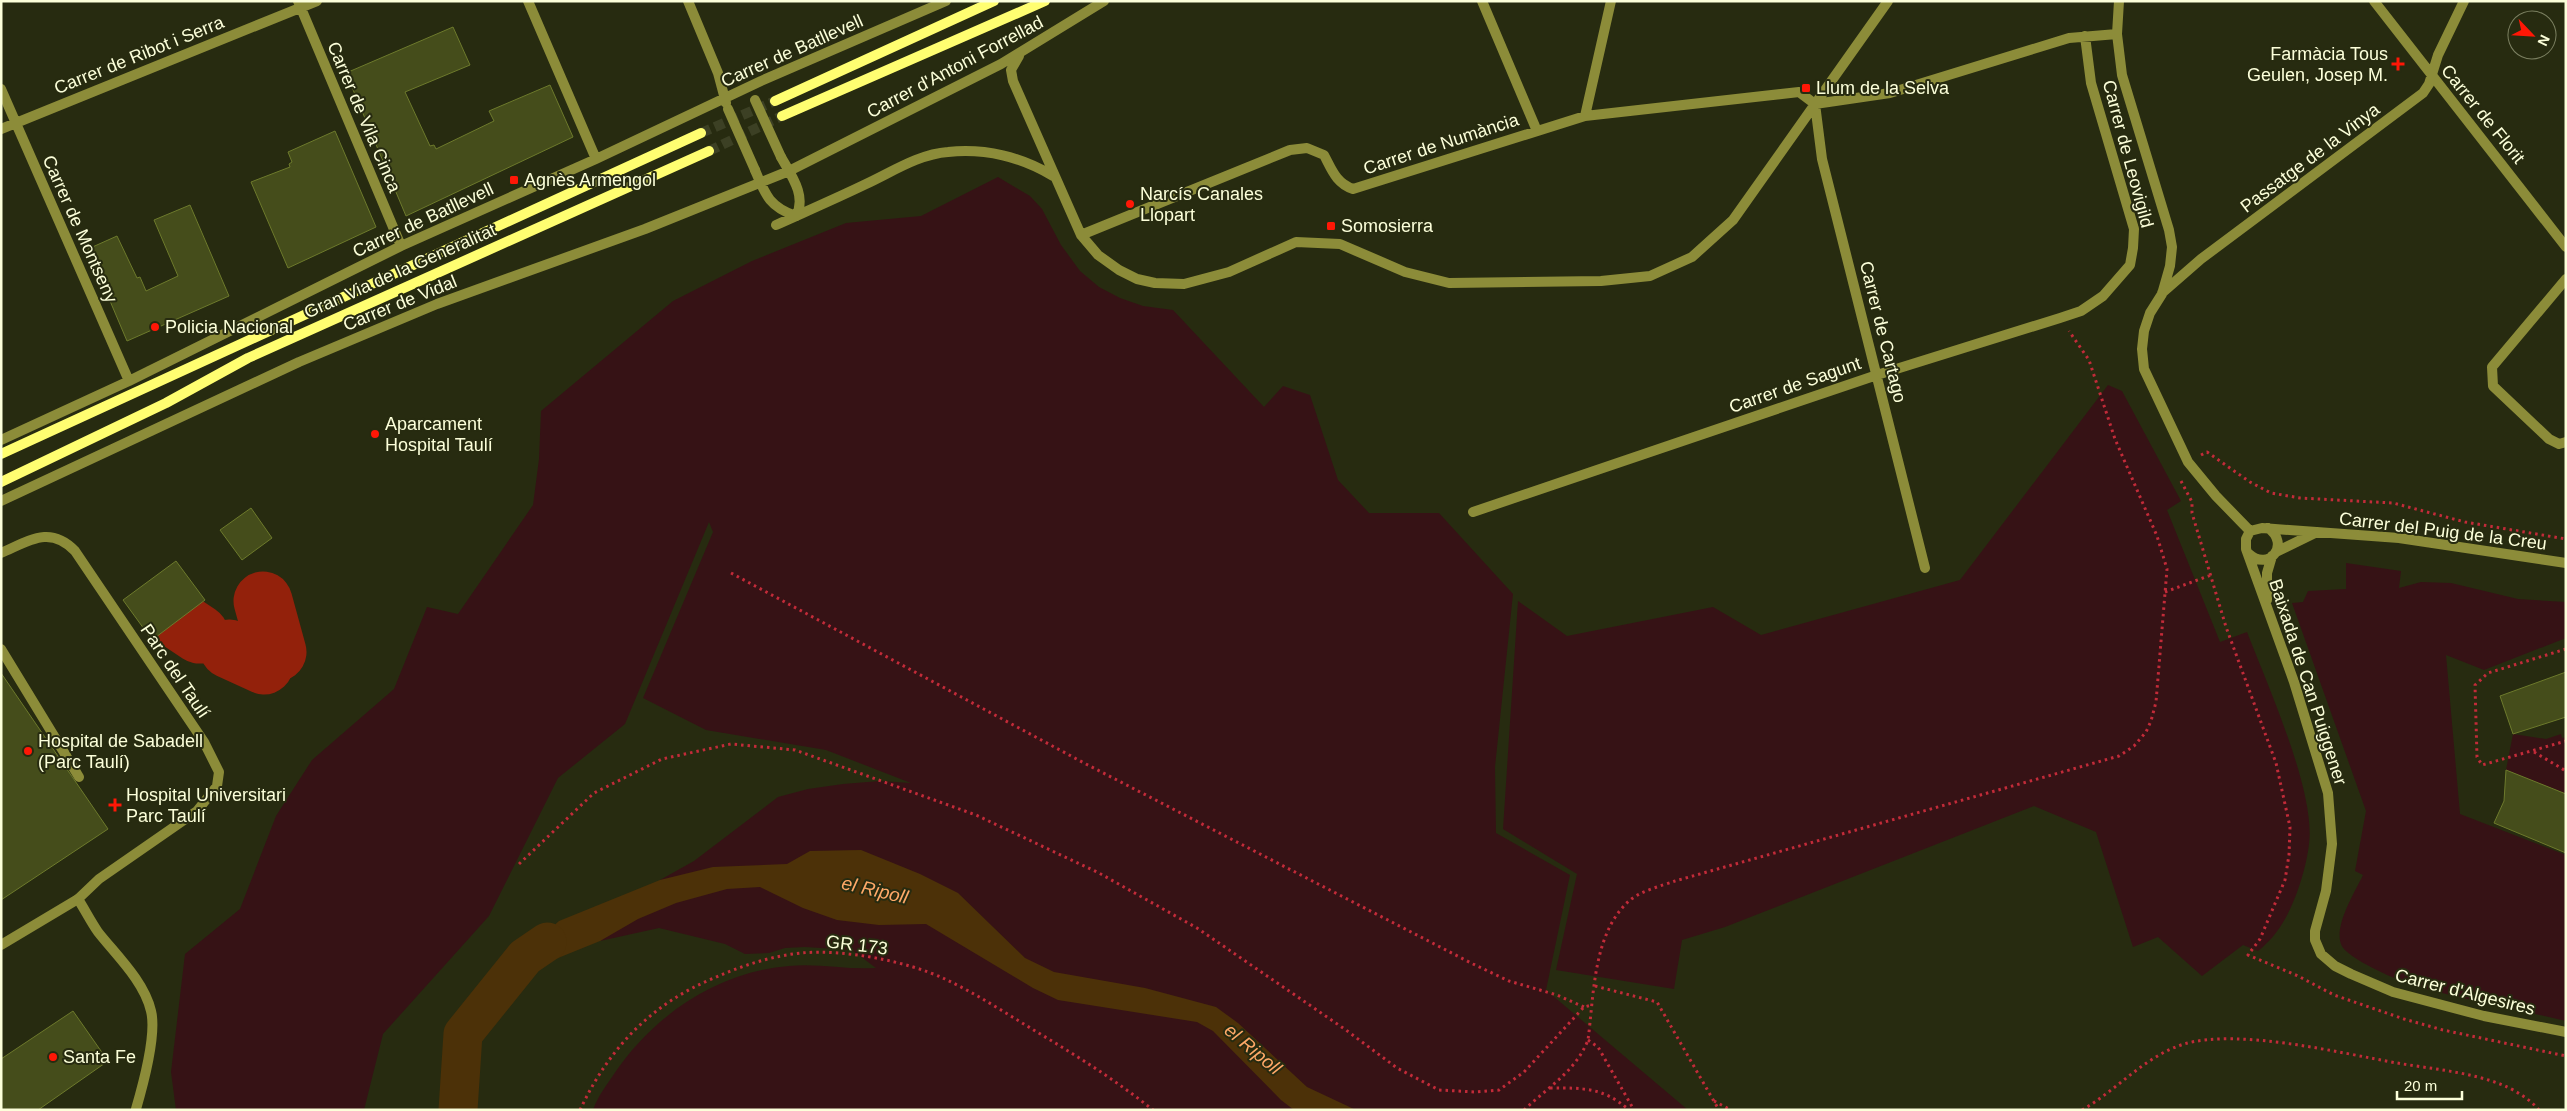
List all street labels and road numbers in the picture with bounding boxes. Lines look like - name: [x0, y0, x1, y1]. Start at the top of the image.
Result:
- street label: Carrer de Ribot i Serra: [51, 11, 228, 98]
- street label: Carrer de Batllevell: [718, 11, 866, 91]
- street label: Carrer d'Antoni Forrellad: [864, 12, 1046, 122]
- street label: Carrer de Vila Cinca: [323, 39, 405, 196]
- street label: Carrer de Florit: [2437, 61, 2529, 167]
- street label: Carrer de Leovigild: [2099, 78, 2157, 230]
- street label: Passatge de la Vinya: [2237, 99, 2384, 217]
- street label: Carrer de Numància: [1361, 109, 1522, 179]
- street label: Carrer de Montseny: [39, 152, 121, 306]
- street label: Carrer de Batllevell: [349, 179, 497, 261]
- street label: Gran Via de la Generalitat: [301, 220, 499, 322]
- street label: Carrer de Cartago: [1856, 259, 1910, 405]
- street label: Carrer de Vidal: [340, 271, 460, 335]
- street label: Carrer de Sagunt: [1726, 353, 1864, 417]
- street label: Carrer del Puig de la Creu: [2338, 508, 2548, 554]
- street label: Baixada de Can Puiggener: [2265, 577, 2351, 787]
- street label: Parc del Taulí: [136, 620, 214, 722]
- street label: GR 173: [825, 931, 889, 959]
- street label: Carrer d'Algesires: [2393, 965, 2537, 1019]

